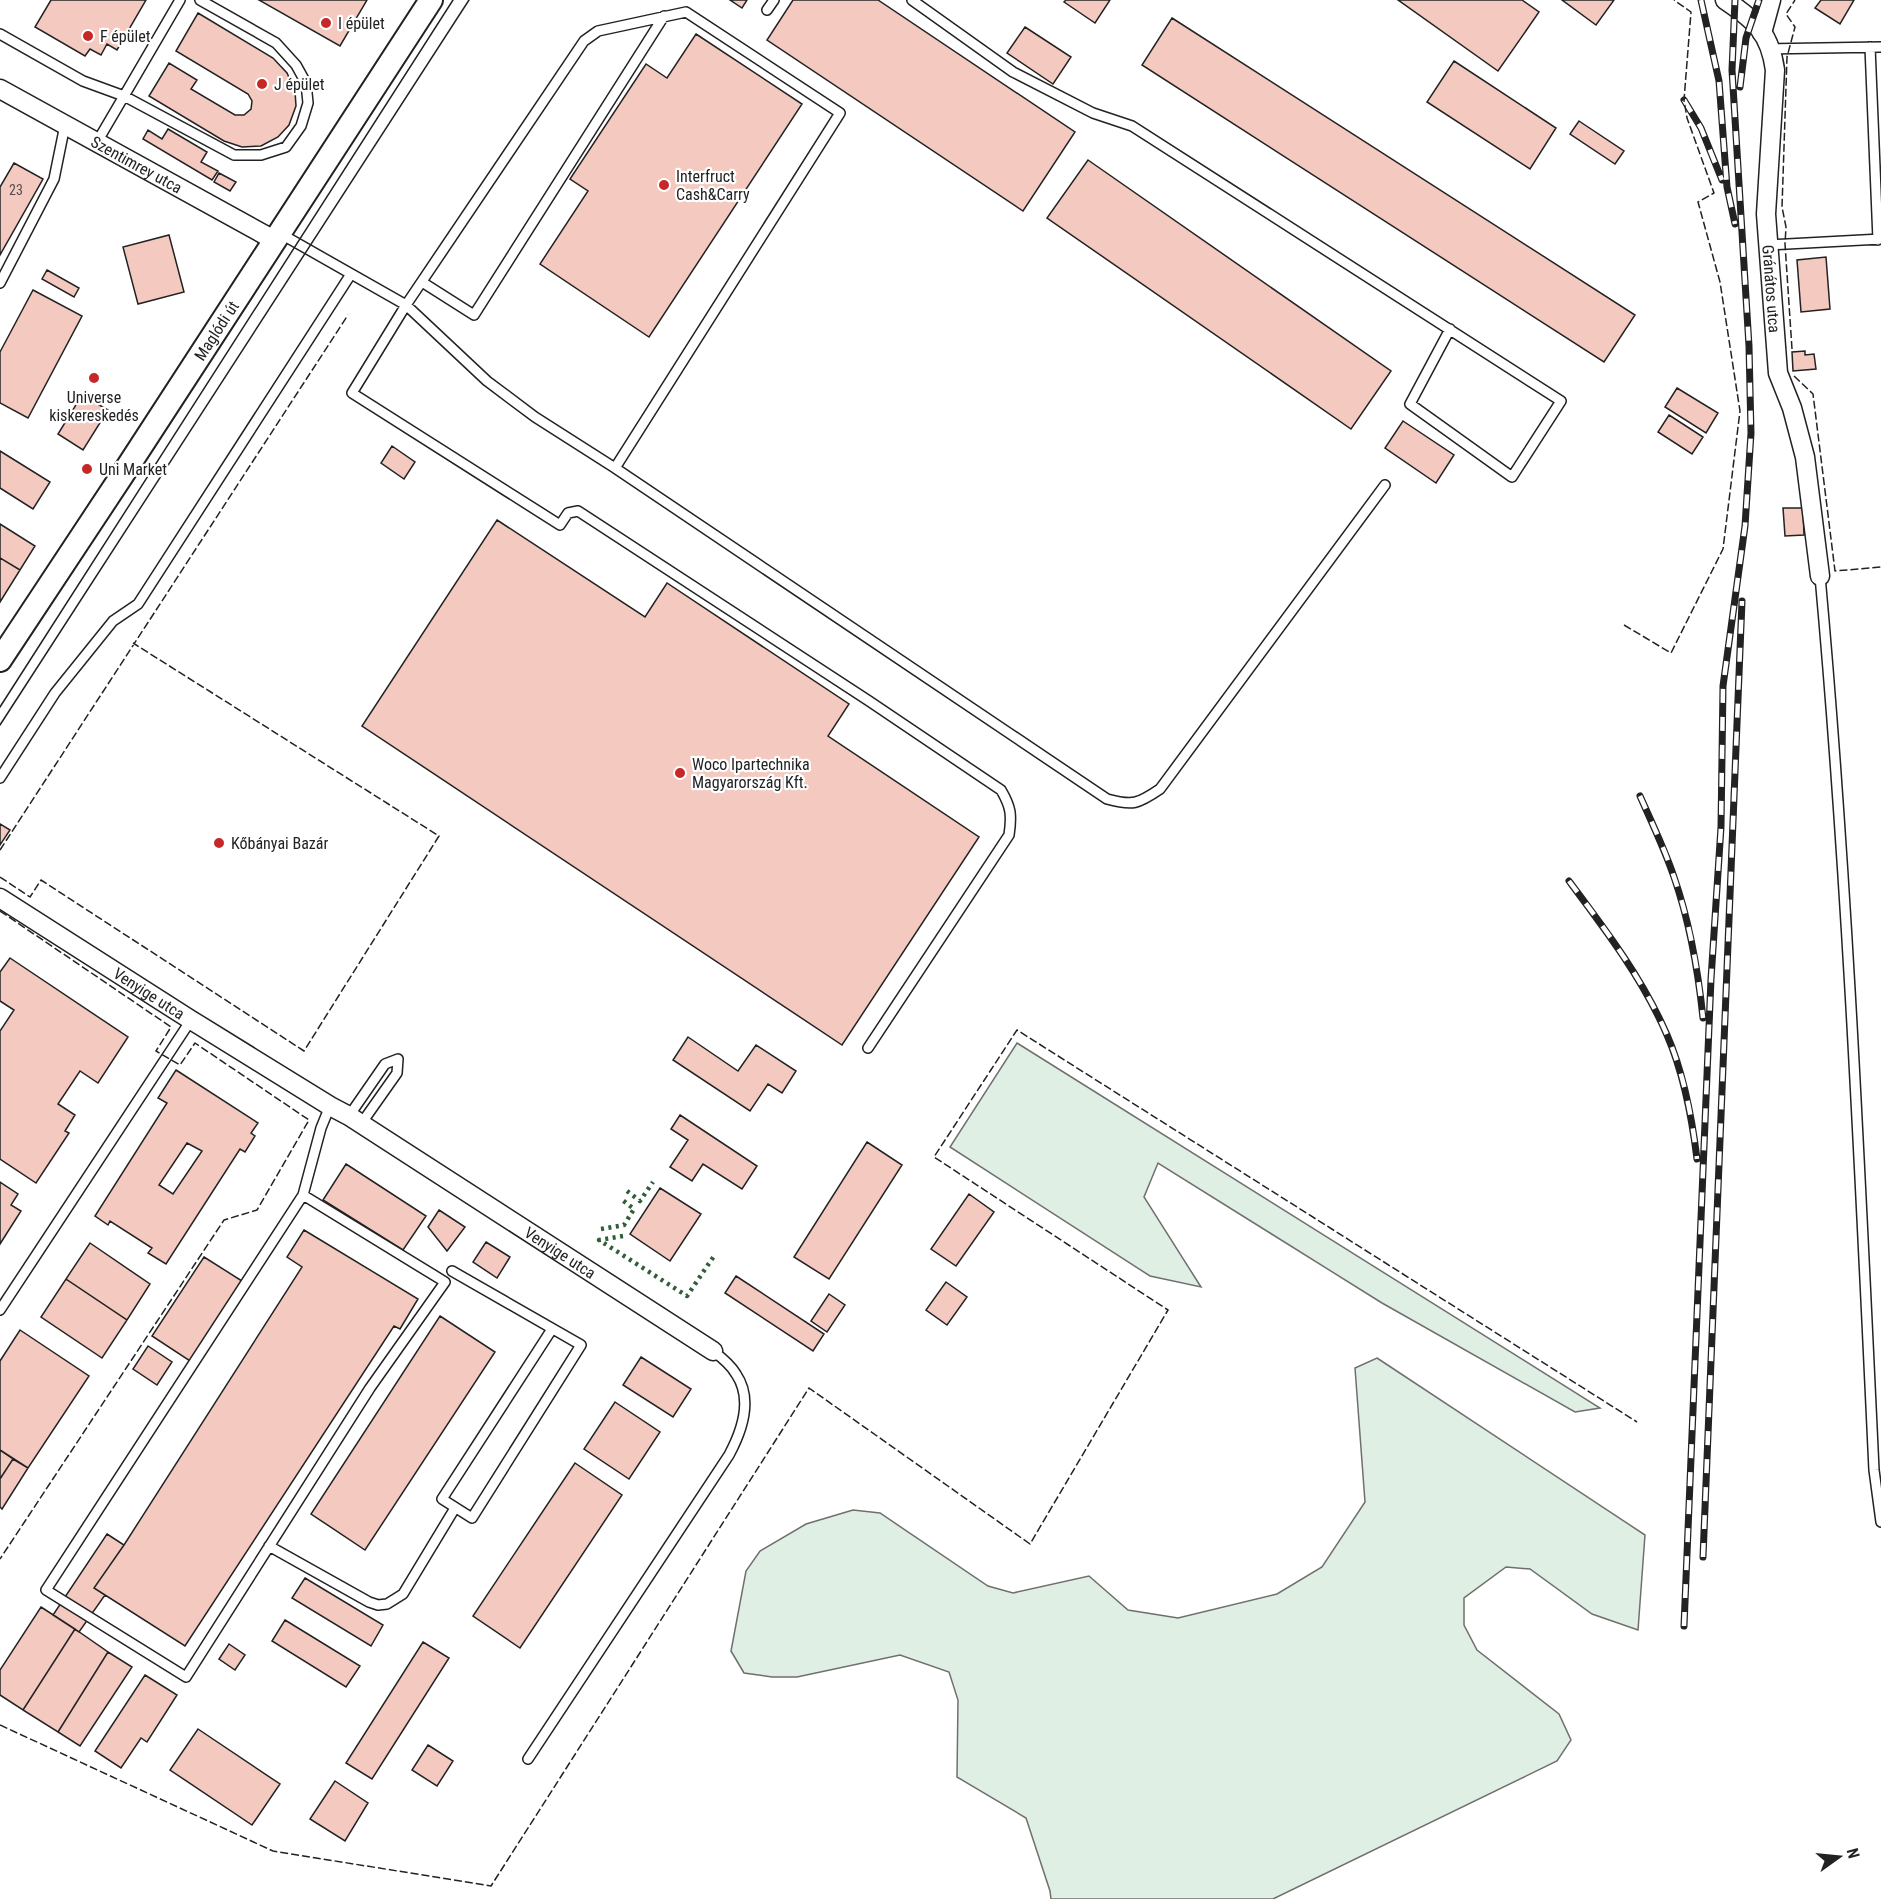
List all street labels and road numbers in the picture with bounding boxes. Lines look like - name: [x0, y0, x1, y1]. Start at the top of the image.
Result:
- street label: Szentimrey utca: [88, 132, 185, 197]
- street label: Gránátos utca: [1759, 244, 1784, 334]
- street label: Maglódi út: [190, 297, 243, 364]
- street label: Venyige utca: [110, 964, 188, 1023]
- street label: Venyige utca: [521, 1222, 599, 1282]

